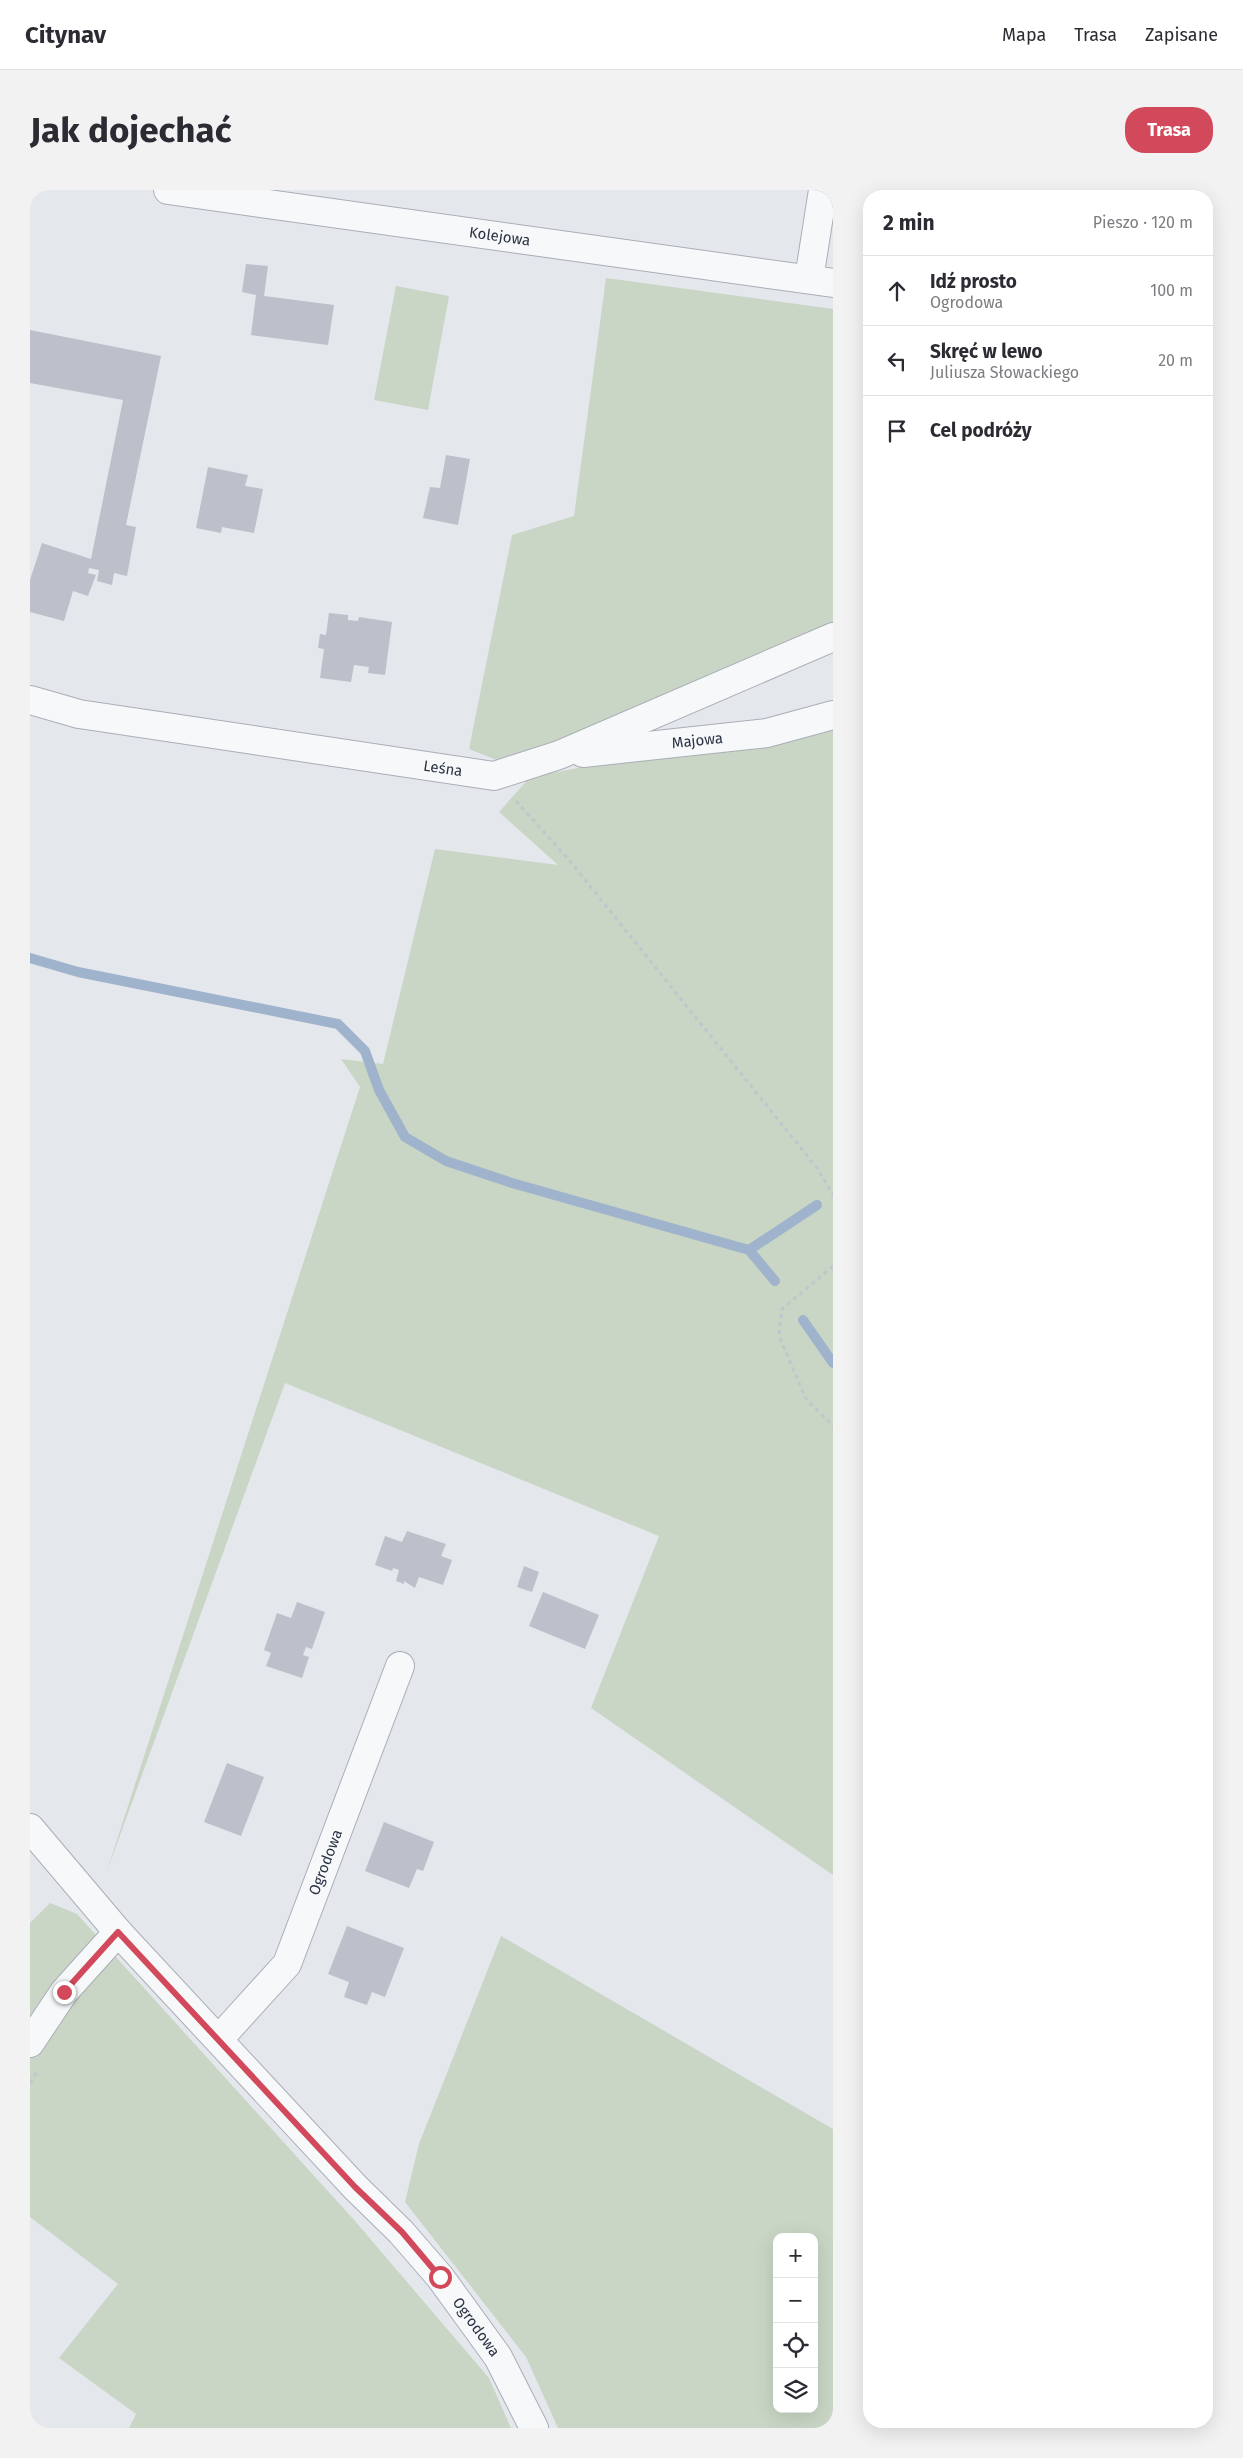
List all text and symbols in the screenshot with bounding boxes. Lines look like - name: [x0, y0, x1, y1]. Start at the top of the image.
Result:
- text: Citynav: [25, 21, 106, 49]
- text: Mapa: [1002, 24, 1046, 46]
- text: Trasa: [1074, 24, 1117, 46]
- text: Zapisane: [1145, 24, 1218, 46]
- button: Trasa: [1125, 107, 1213, 153]
- text: Jak dojechać: [30, 109, 231, 151]
- text: 2 min: [883, 210, 935, 236]
- text: Pieszo · 120 m: [1093, 213, 1193, 232]
- street label: Kolejowa: [468, 223, 532, 250]
- text: Idź prosto: [930, 270, 1017, 293]
- icon: ahead: [883, 277, 911, 305]
- text: 100 m: [1150, 281, 1193, 300]
- text: Ogrodowa: [930, 293, 1003, 312]
- text: Skręć w lewo: [930, 340, 1043, 363]
- icon: left: [883, 347, 911, 375]
- text: 20 m: [1158, 351, 1193, 370]
- text: Juliusza Słowackiego: [930, 363, 1079, 382]
- icon: arrive: [883, 417, 911, 445]
- text: Cel podróży: [930, 419, 1032, 442]
- street label: Majowa: [671, 729, 724, 752]
- street label: Leśna: [422, 757, 464, 780]
- street label: Ogrodowa: [305, 1827, 346, 1898]
- route end: [53, 1981, 76, 2004]
- map controls: [773, 2233, 818, 2413]
- button: +: [773, 2233, 818, 2278]
- route start: [429, 2266, 452, 2289]
- button: −: [773, 2278, 818, 2323]
- street label: Ogrodowa: [449, 2294, 504, 2360]
- button: locate: [773, 2323, 818, 2368]
- button: layers: [773, 2368, 818, 2413]

